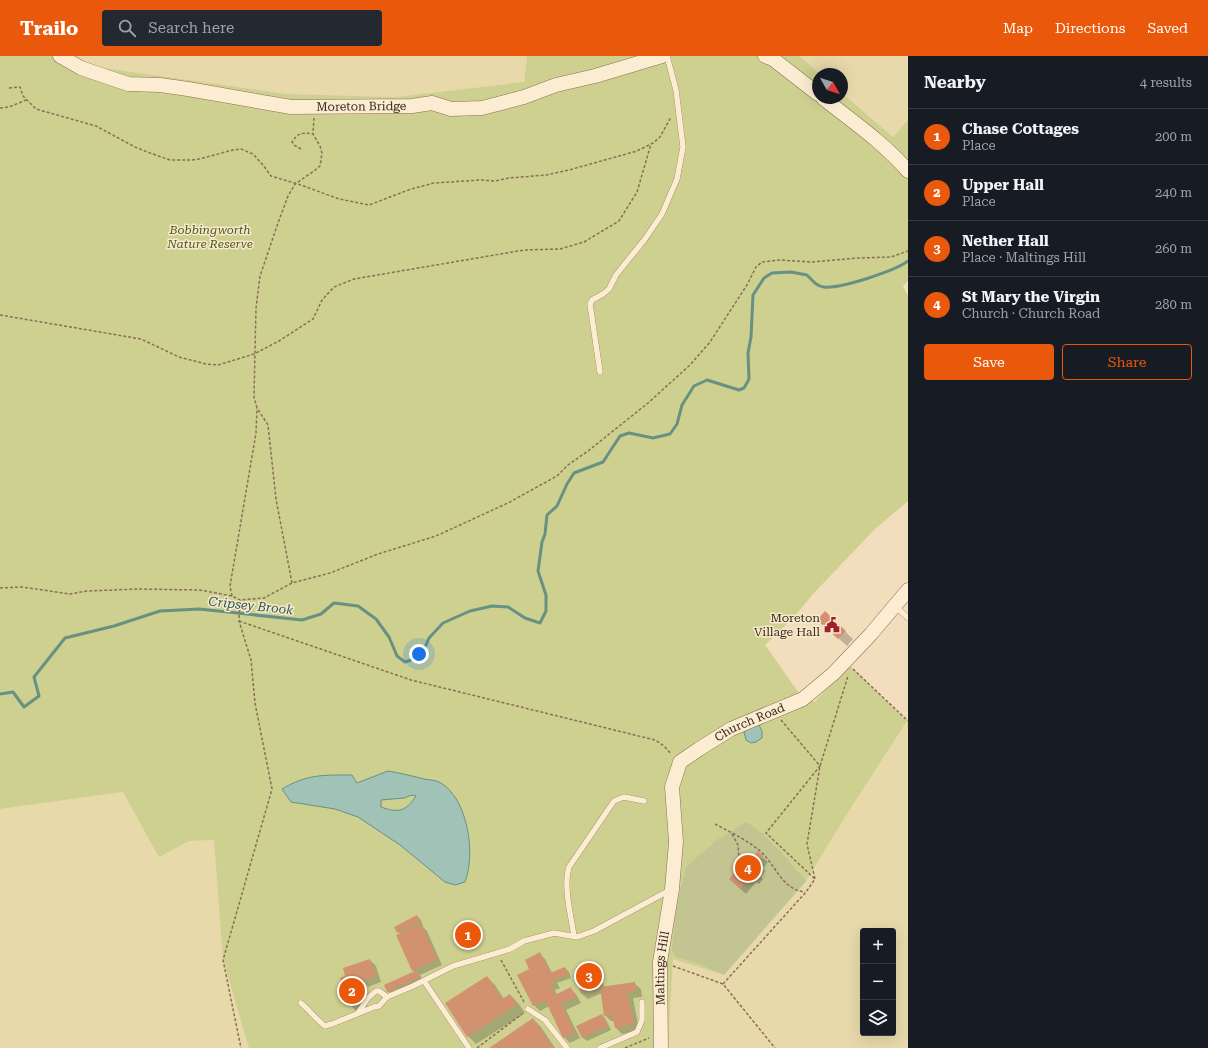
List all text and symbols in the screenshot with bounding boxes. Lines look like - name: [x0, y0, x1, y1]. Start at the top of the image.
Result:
- search box: [102, 10, 382, 46]
- text: Trailo: [20, 17, 78, 40]
- icon: search: [116, 17, 138, 39]
- text: Search here: [148, 19, 234, 37]
- text: Map: [1003, 20, 1033, 36]
- text: Directions: [1055, 20, 1125, 36]
- text: Saved: [1147, 20, 1188, 36]
- north arrow: [812, 68, 848, 104]
- text: Nearby: [924, 72, 986, 92]
- text: 4 results: [1140, 75, 1192, 90]
- street label: Moreton Bridge: [316, 99, 407, 114]
- text: Chase Cottages: [962, 120, 1079, 138]
- text: 1: [933, 129, 941, 144]
- text: 200 m: [1155, 129, 1192, 144]
- text: Place: [962, 138, 996, 153]
- text: Upper Hall: [962, 176, 1044, 194]
- text: 2: [933, 185, 941, 200]
- text: 240 m: [1155, 185, 1192, 200]
- text: Place: [962, 194, 996, 209]
- park label: Bobbingworth Nature Reserve: [166, 223, 253, 251]
- text: Nether Hall: [962, 232, 1049, 250]
- text: 3: [933, 241, 941, 256]
- text: 260 m: [1155, 241, 1192, 256]
- text: Place · Maltings Hill: [962, 250, 1086, 265]
- text: St Mary the Virgin: [962, 288, 1100, 306]
- text: 4: [933, 297, 941, 312]
- text: 280 m: [1155, 297, 1192, 312]
- text: Church · Church Road: [962, 306, 1100, 321]
- button: Save: [924, 344, 1054, 380]
- button: Share: [1062, 344, 1192, 380]
- water label: Cripsey Brook: [208, 594, 295, 618]
- place label: Moreton Village Hall: [754, 611, 820, 639]
- public building icon: Moreton Village Hall: [823, 616, 841, 634]
- your location: [409, 644, 429, 664]
- street label: Church Road: [712, 700, 787, 745]
- pin: 4: [735, 853, 761, 883]
- pin: 1: [455, 920, 481, 950]
- map controls: [860, 928, 896, 1036]
- button: +: [860, 928, 896, 964]
- street label: Maltings Hill: [653, 930, 672, 1005]
- pin: 3: [576, 961, 602, 991]
- button: −: [860, 964, 896, 1000]
- pin: 2: [339, 976, 365, 1006]
- button: layers: [860, 1000, 896, 1036]

